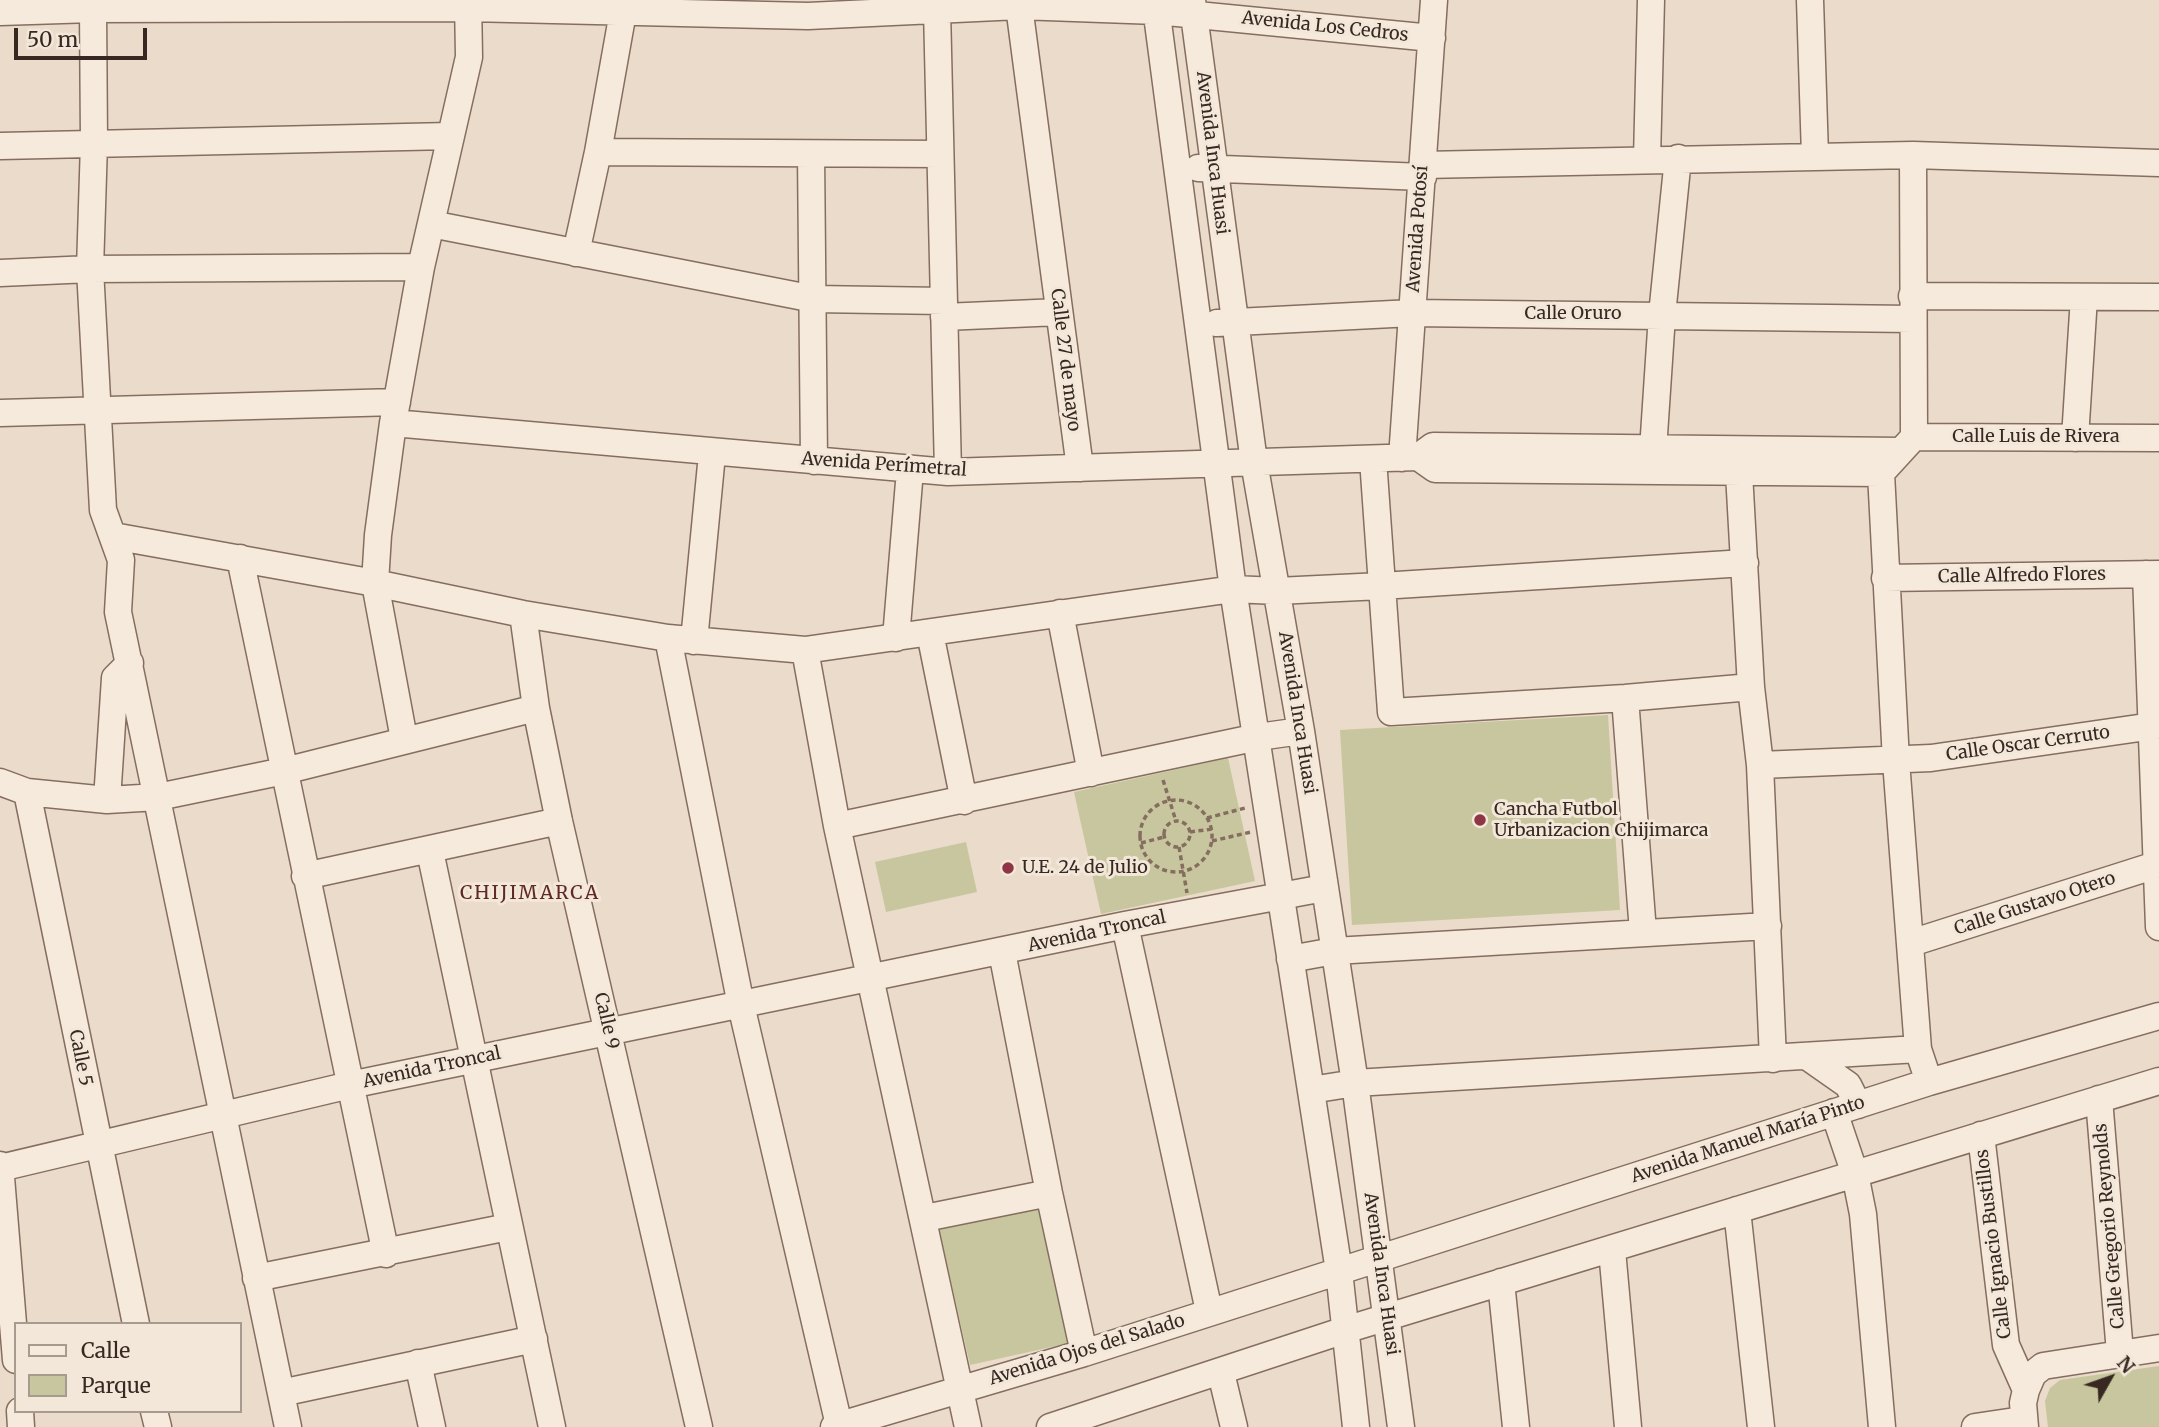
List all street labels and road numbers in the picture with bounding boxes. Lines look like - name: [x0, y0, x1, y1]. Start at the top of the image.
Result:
- street label: Avenida Los Cedros: [1241, 8, 1409, 46]
- street label: Avenida Inca Huasi: [1191, 70, 1233, 236]
- street label: Avenida Potosí: [1403, 165, 1433, 293]
- street label: Calle 27 de mayo: [1046, 287, 1084, 433]
- street label: Calle Oruro: [1525, 303, 1621, 325]
- street label: Calle Luis de Rivera: [1952, 426, 2120, 448]
- street label: Avenida Perímetral: [801, 448, 967, 482]
- street label: Calle Alfredo Flores: [1938, 564, 2106, 588]
- street label: Avenida Inca Huasi: [1273, 630, 1321, 796]
- street label: Calle Oscar Cerruto: [1945, 722, 2111, 766]
- street label: Calle Gustavo Otero: [1952, 868, 2118, 940]
- street label: Avenida Troncal: [1026, 907, 1168, 957]
- street label: Calle 9: [589, 991, 623, 1051]
- street label: Calle 5: [64, 1028, 96, 1088]
- street label: Avenida Troncal: [361, 1043, 503, 1093]
- street label: Avenida Manuel María Pinto: [1628, 1092, 1868, 1188]
- street label: Calle Gregorio Reynolds: [2090, 1122, 2130, 1330]
- street label: Calle Ignacio Bustillos: [1972, 1148, 2016, 1340]
- street label: Avenida Inca Huasi: [1359, 1191, 1403, 1357]
- street label: Avenida Ojos del Salado: [987, 1310, 1187, 1390]

